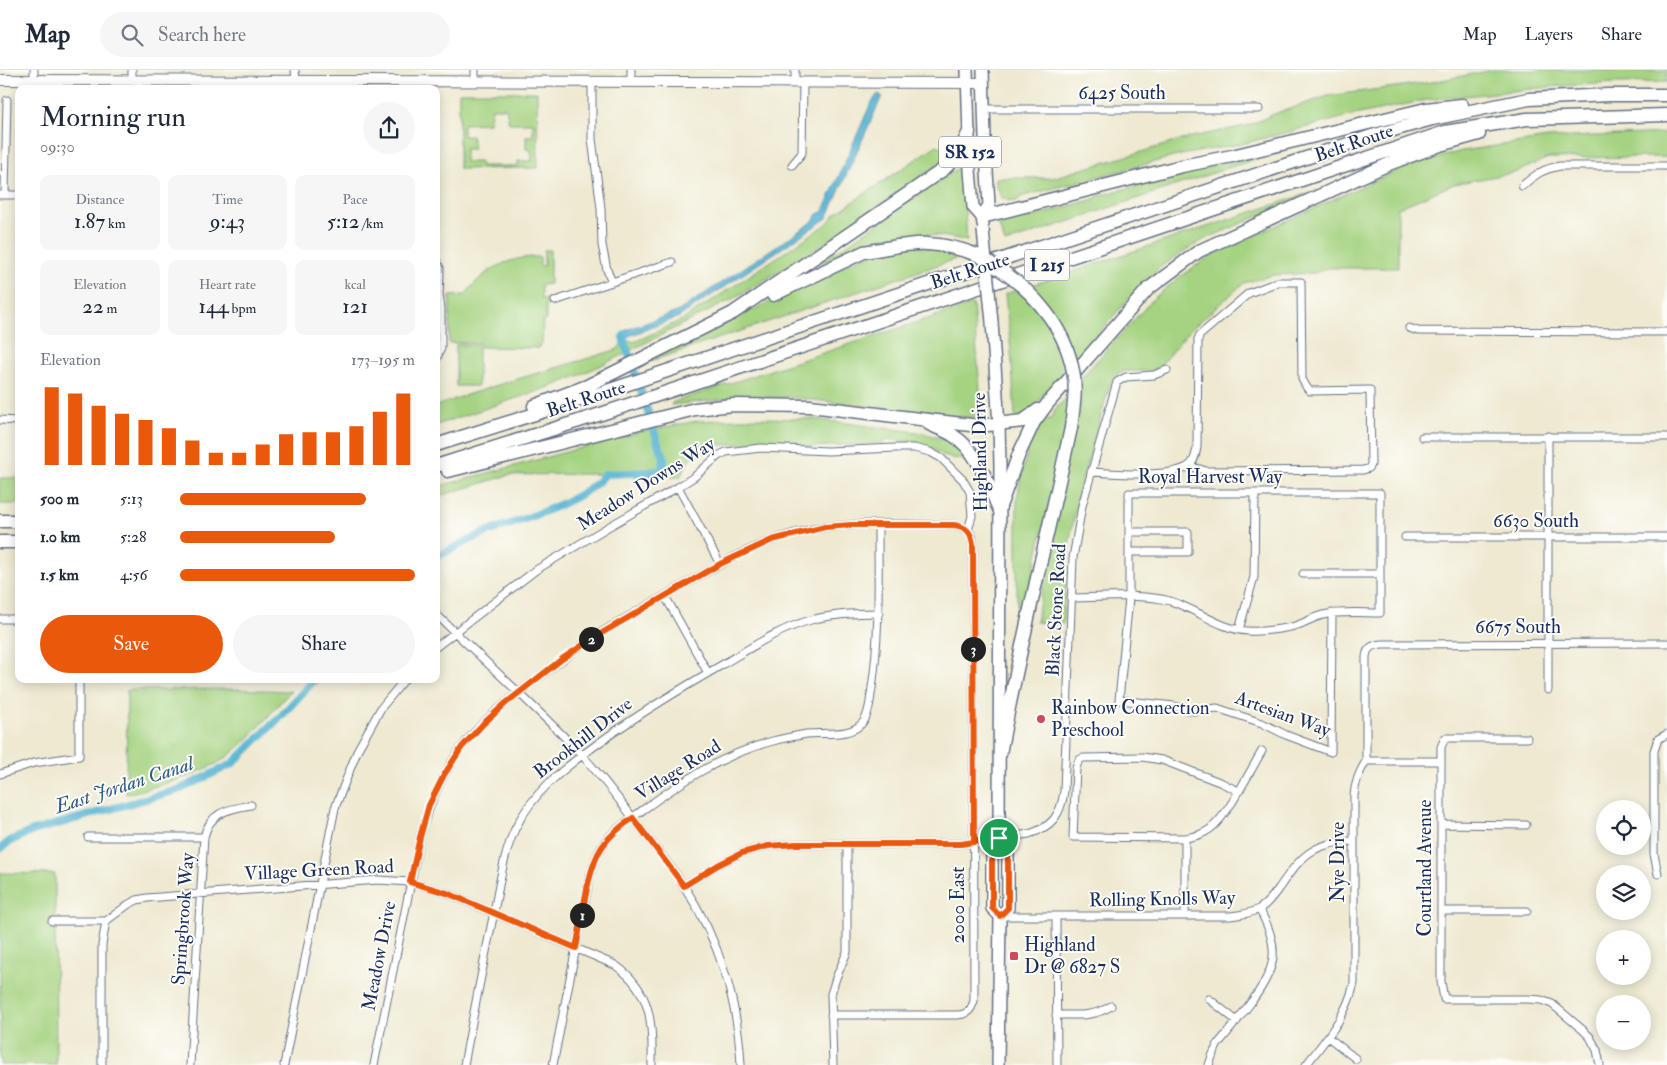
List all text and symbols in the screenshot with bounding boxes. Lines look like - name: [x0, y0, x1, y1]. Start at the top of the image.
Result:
- search box: [100, 12, 450, 57]
- text: Map: [25, 19, 70, 50]
- icon: search: [118, 21, 146, 49]
- text: Search here: [158, 23, 246, 47]
- text: Map: [1463, 23, 1497, 46]
- text: Layers: [1525, 23, 1573, 46]
- text: Share: [1601, 23, 1642, 46]
- street label: 6425 South: [1078, 81, 1166, 105]
- text: Morning run: [40, 100, 186, 135]
- button: share: [363, 102, 415, 154]
- street label: Belt Route: [1311, 118, 1397, 168]
- road number: SR 152: [939, 136, 1001, 168]
- text: 09:30: [40, 137, 75, 157]
- text: Distance: [75, 191, 124, 208]
- text: Time: [212, 191, 243, 208]
- text: Pace: [343, 191, 368, 208]
- text: 1.87: [74, 208, 105, 235]
- text: 9:43: [210, 208, 245, 235]
- text: 5:12: [327, 208, 359, 235]
- text: km: [105, 215, 126, 232]
- text: /km: [359, 215, 384, 232]
- street label: Belt Route: [927, 247, 1013, 295]
- road number: I 215: [1024, 250, 1070, 280]
- text: Elevation: [73, 276, 127, 293]
- text: Heart rate: [199, 276, 256, 293]
- text: kcal: [344, 276, 366, 293]
- text: 22: [82, 293, 104, 320]
- text: 144: [199, 293, 229, 320]
- text: 121: [342, 293, 368, 320]
- text: m: [104, 300, 117, 317]
- text: bpm: [229, 300, 256, 317]
- text: Elevation: [40, 350, 101, 370]
- text: 173–195 m: [351, 350, 415, 370]
- street label: Belt Route: [543, 375, 629, 423]
- street label: Highland Drive: [967, 392, 993, 512]
- street label: Meadow Downs Way: [573, 432, 720, 536]
- street label: Royal Harvest Way: [1138, 465, 1283, 489]
- text: 500 m: [40, 489, 79, 509]
- text: 5:13: [120, 489, 143, 509]
- street label: 6630 South: [1493, 509, 1579, 533]
- text: 1.0 km: [40, 527, 80, 547]
- text: 5:28: [120, 527, 147, 547]
- street label: Black Stone Road: [1041, 542, 1071, 677]
- text: 1.5 km: [40, 565, 79, 585]
- text: 4:56: [120, 565, 148, 585]
- button: Save: [40, 615, 223, 673]
- button: Share: [233, 615, 415, 673]
- street label: 6675 South: [1475, 615, 1561, 639]
- pin: 2: [578, 626, 604, 652]
- text: 2: [588, 631, 595, 648]
- pin: 3: [960, 636, 986, 662]
- text: 3: [971, 641, 976, 658]
- street label: Artesian Way: [1231, 685, 1335, 743]
- street label: Brookhill Drive: [529, 692, 637, 784]
- place label: Rainbow Connection Preschool: [1051, 696, 1210, 742]
- marker: Rainbow Connection Preschool: [1035, 713, 1047, 725]
- street label: Village Road: [631, 734, 726, 806]
- water label: East Jordan Canal: [50, 750, 199, 820]
- street label: Courtland Avenue: [1413, 799, 1437, 936]
- map controls: [1596, 800, 1651, 1050]
- button: locate: [1596, 800, 1651, 855]
- pin: [978, 817, 1020, 859]
- street label: Nye Drive: [1326, 822, 1350, 902]
- icon: arrive: [985, 824, 1013, 852]
- street label: Springbrook Way: [166, 851, 201, 986]
- street label: Village Green Road: [244, 854, 395, 886]
- button: layers: [1596, 865, 1651, 920]
- street label: 2000 East: [946, 866, 970, 944]
- street label: Rolling Knolls Way: [1089, 886, 1236, 912]
- street label: Meadow Drive: [357, 899, 401, 1013]
- pin: 1: [570, 902, 594, 928]
- text: 1: [580, 907, 585, 924]
- button: +: [1596, 930, 1651, 985]
- place label: Highland Dr @ 6827 S: [1024, 933, 1120, 979]
- marker: Highland Dr @ 6827 S: [1008, 950, 1020, 962]
- button: −: [1596, 995, 1651, 1050]

